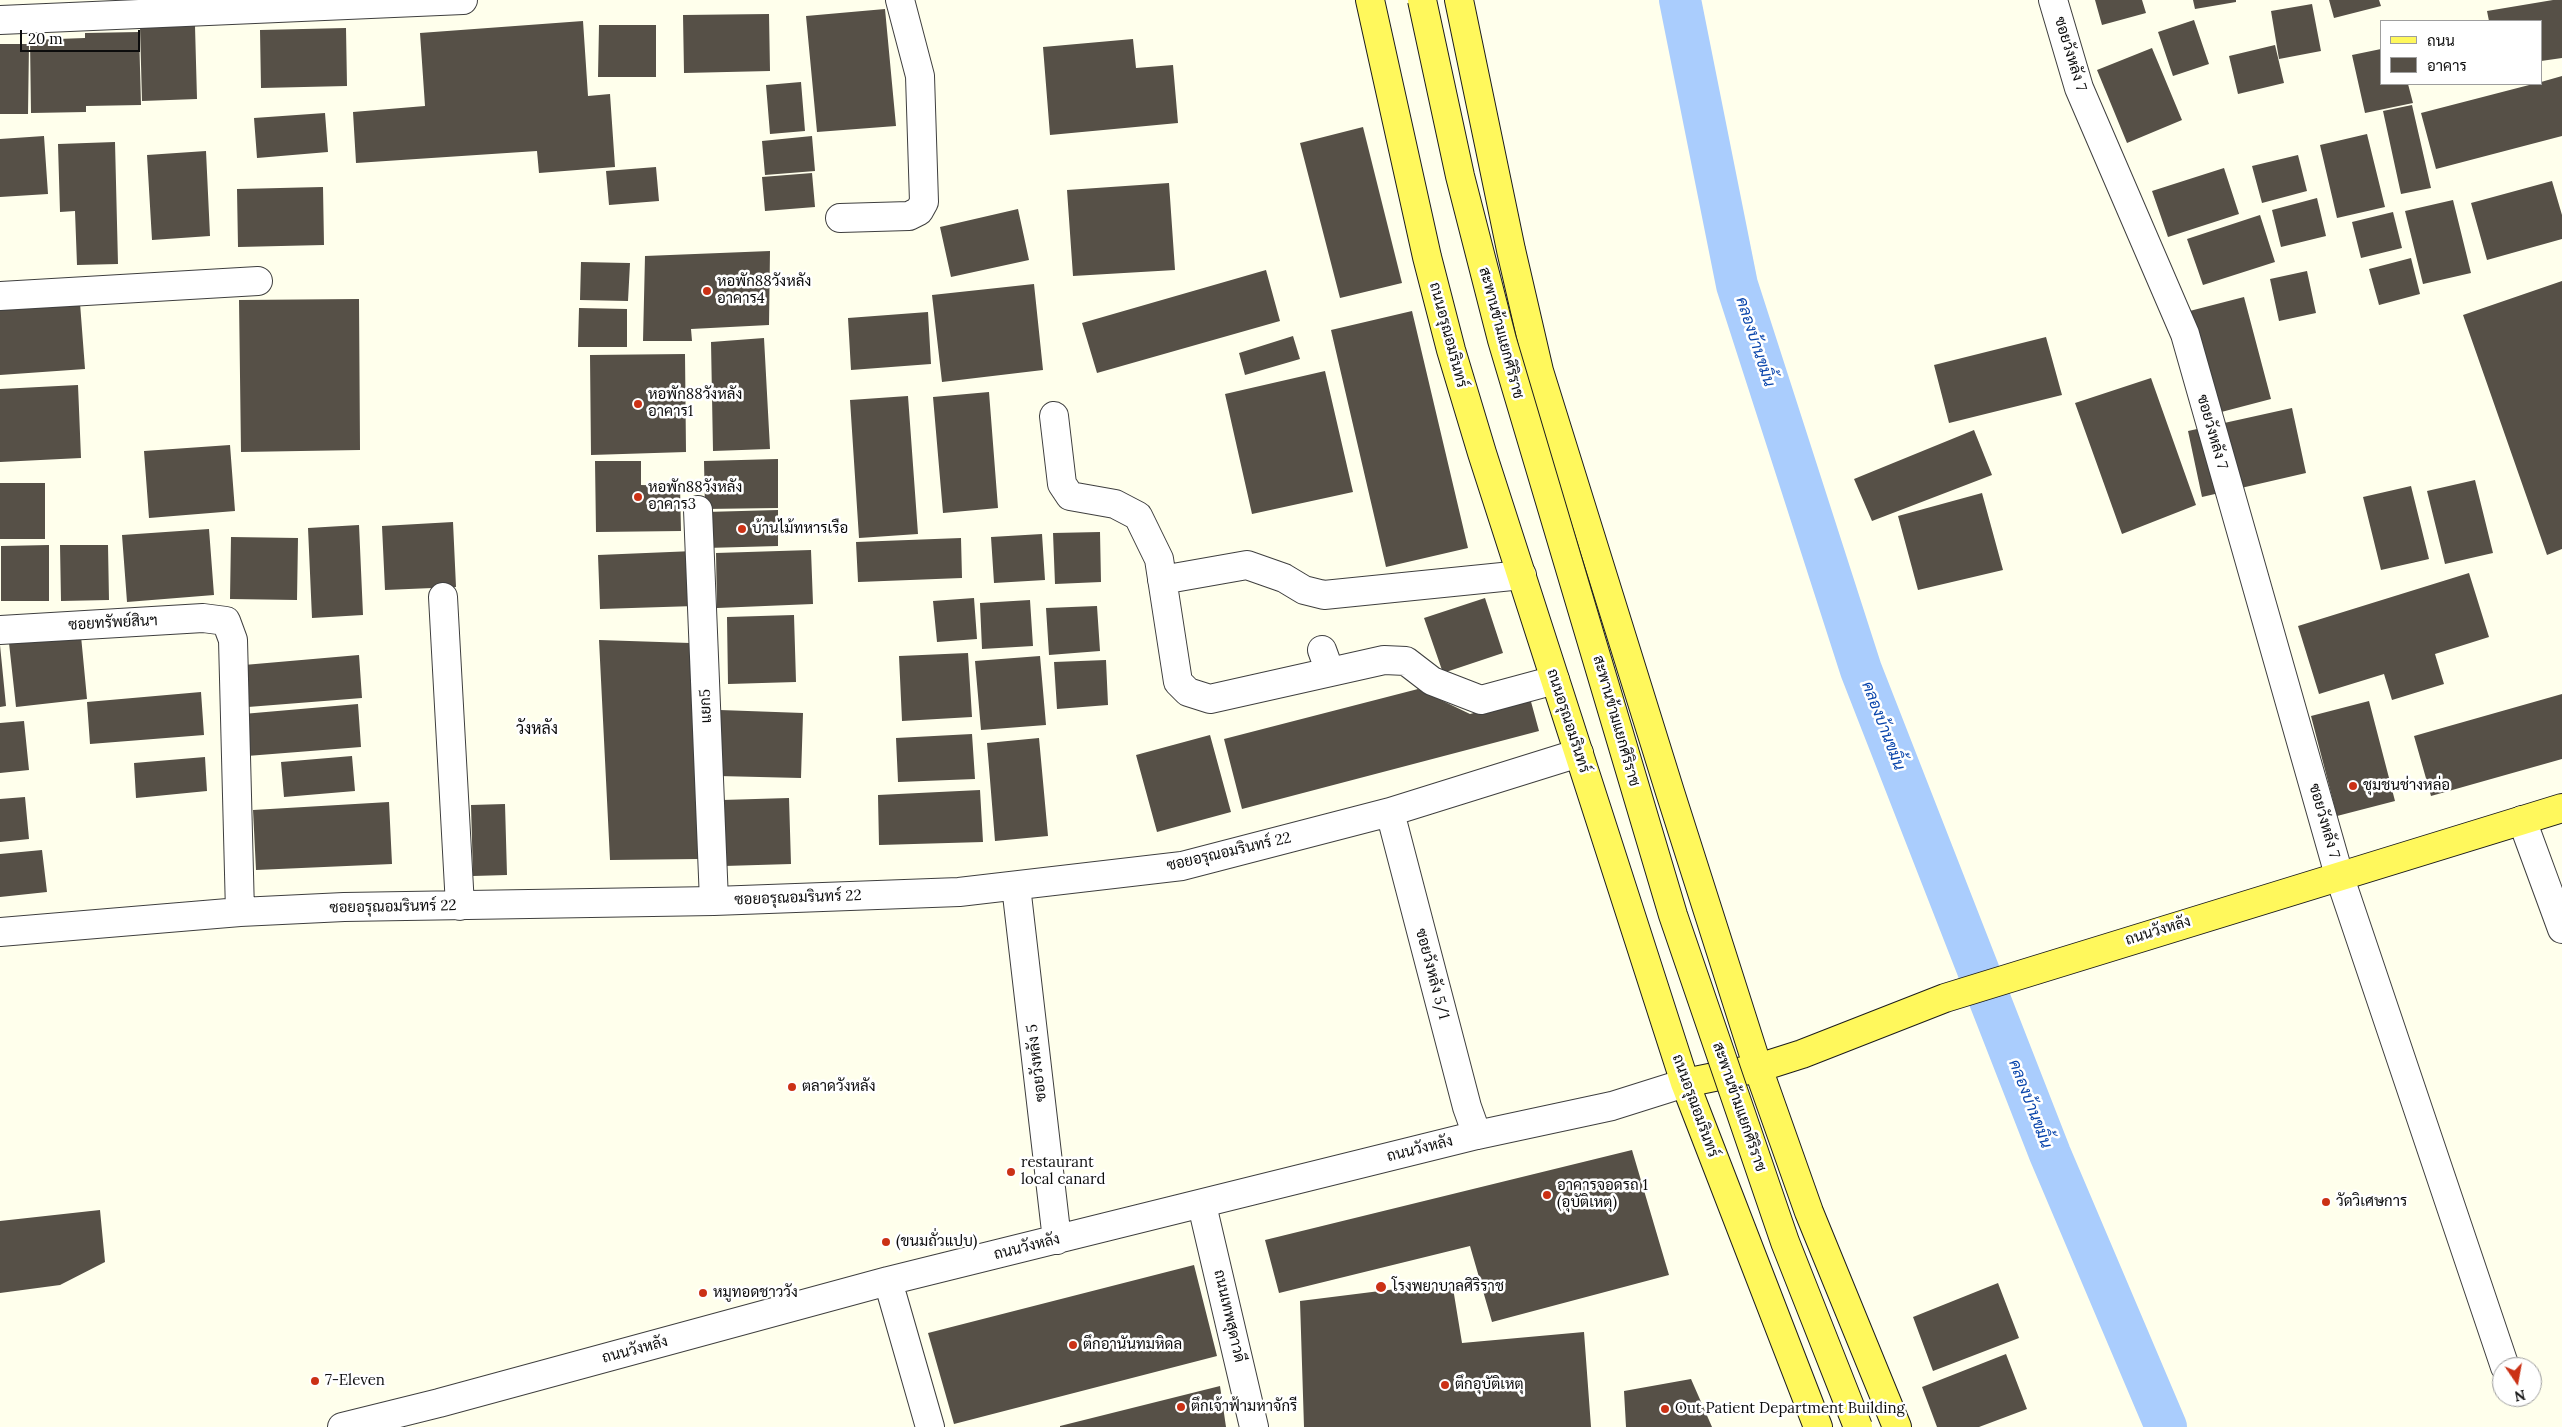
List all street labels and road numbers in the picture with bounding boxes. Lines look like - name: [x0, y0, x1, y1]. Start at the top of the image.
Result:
- street label: ซอยวังหลัง 7: [2050, 15, 2090, 93]
- street label: สะพานข้ามแยกศิริราช: [1475, 265, 1527, 401]
- street label: ถนนอรุณอมรินทร์: [1425, 280, 1471, 390]
- street label: ซอยวังหลัง 7: [2193, 392, 2231, 472]
- street label: ซอยทรัพย์สินฯ: [68, 612, 158, 634]
- street label: สะพานข้ามแยกศิริราช: [1589, 653, 1643, 789]
- street label: ถนนอรุณอมรินทร์: [1543, 667, 1593, 775]
- street label: แยก5: [696, 689, 716, 723]
- street label: ซอยวังหลัง 7: [2305, 781, 2343, 861]
- street label: ซอยอรุณอมรินทร์ 22: [1165, 829, 1293, 875]
- street label: ซอยอรุณอมรินทร์ 22: [734, 887, 862, 909]
- street label: ซอยอรุณอมรินทร์ 22: [329, 897, 457, 917]
- street label: ถนนวังหลัง: [2123, 913, 2193, 949]
- street label: ซอยวังหลัง 5/1: [1411, 927, 1453, 1021]
- street label: ซอยวังหลัง 5: [1023, 1023, 1051, 1103]
- street label: สะพานข้ามแยกศิริราช: [1708, 1040, 1770, 1174]
- street label: ถนนอรุณอมรินทร์: [1668, 1052, 1722, 1160]
- street label: ถนนวังหลัง: [1385, 1132, 1455, 1166]
- street label: ถนนวังหลัง: [992, 1230, 1062, 1264]
- street label: ถนนเทพสุดาวดี: [1210, 1268, 1248, 1364]
- street label: ถนนวังหลัง: [600, 1333, 670, 1367]

